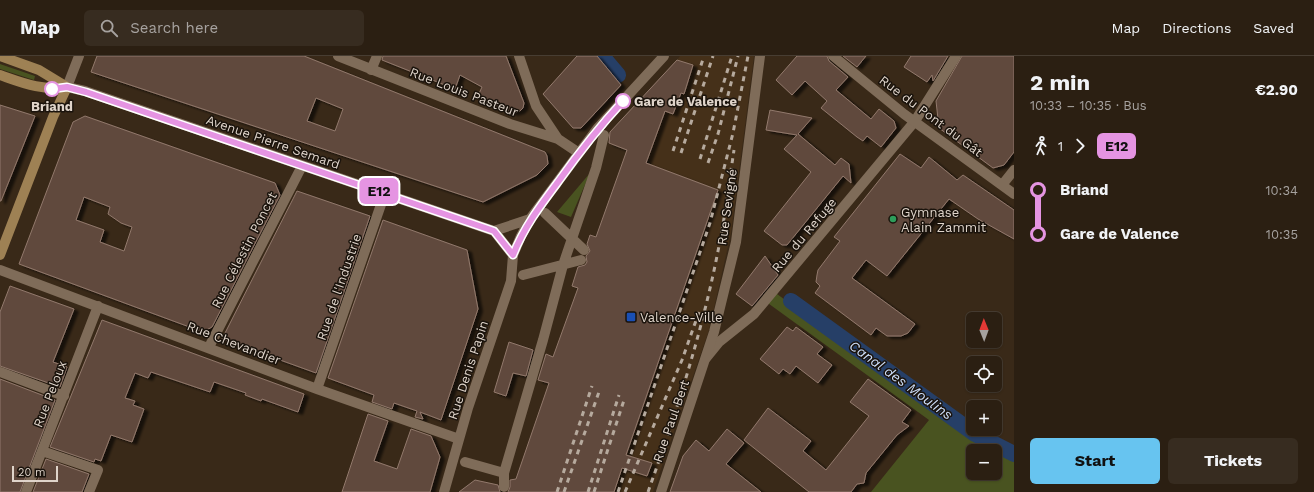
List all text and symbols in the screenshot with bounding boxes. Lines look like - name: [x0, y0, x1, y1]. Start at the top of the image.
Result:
- search box: [84, 10, 364, 46]
- text: Map: [20, 16, 60, 39]
- icon: search: [98, 17, 120, 39]
- text: Search here: [130, 19, 218, 37]
- text: Map: [1112, 20, 1140, 36]
- text: Directions: [1162, 20, 1231, 36]
- text: Saved: [1253, 20, 1294, 36]
- street label: Rue Louis Pasteur: [408, 64, 520, 120]
- text: 2 min: [1030, 70, 1090, 95]
- street label: Rue du Pont du Gât: [877, 72, 986, 160]
- marker: Briand: [44, 81, 60, 97]
- text: €2.90: [1255, 81, 1298, 99]
- marker: Gare de Valence: [615, 93, 631, 109]
- place label: Gare de Valence: [634, 94, 738, 109]
- text: 10:33 – 10:35 · Bus: [1030, 98, 1147, 113]
- place label: Briand: [31, 99, 73, 114]
- street label: Avenue Pierre Semard: [204, 112, 342, 172]
- icon: walk: [1030, 135, 1052, 157]
- icon: forward: [1069, 135, 1091, 157]
- text: E12: [1105, 138, 1128, 154]
- text: 1: [1058, 139, 1063, 154]
- street label: Rue Sevigné: [714, 168, 740, 246]
- line badge: E12: [356, 178, 402, 204]
- text: Briand: [1060, 181, 1108, 199]
- text: E12: [367, 183, 391, 199]
- text: 10:34: [1265, 183, 1298, 198]
- street label: Rue Célestin Poncet: [208, 189, 280, 311]
- street label: Rue du Refuge: [769, 195, 839, 275]
- place label: Gymnase Alain Zammit: [901, 205, 987, 235]
- marker: Gymnase Alain Zammit: [888, 214, 898, 224]
- text: Gare de Valence: [1060, 225, 1179, 243]
- text: 10:35: [1266, 227, 1298, 242]
- street label: Rue de l'Industrie: [314, 232, 364, 342]
- place label: Valence-Ville: [640, 310, 723, 325]
- marker: Valence-Ville: [625, 311, 637, 323]
- north arrow: [966, 312, 1002, 348]
- map controls: [966, 312, 1002, 480]
- street label: Rue Chevandier: [185, 318, 283, 368]
- street label: Rue Denis Papin: [445, 319, 491, 421]
- water label: Canal des Moulins: [846, 337, 956, 423]
- button: locate: [966, 356, 1002, 392]
- street label: Rue Peloux: [30, 358, 70, 430]
- street label: Rue Paul Bert: [650, 377, 692, 464]
- button: +: [966, 400, 1002, 436]
- button: Start: [1030, 438, 1160, 484]
- button: Tickets: [1168, 438, 1298, 484]
- button: −: [966, 444, 1002, 480]
- scale bar: [12, 464, 58, 483]
- text: 20 m: [18, 466, 46, 479]

